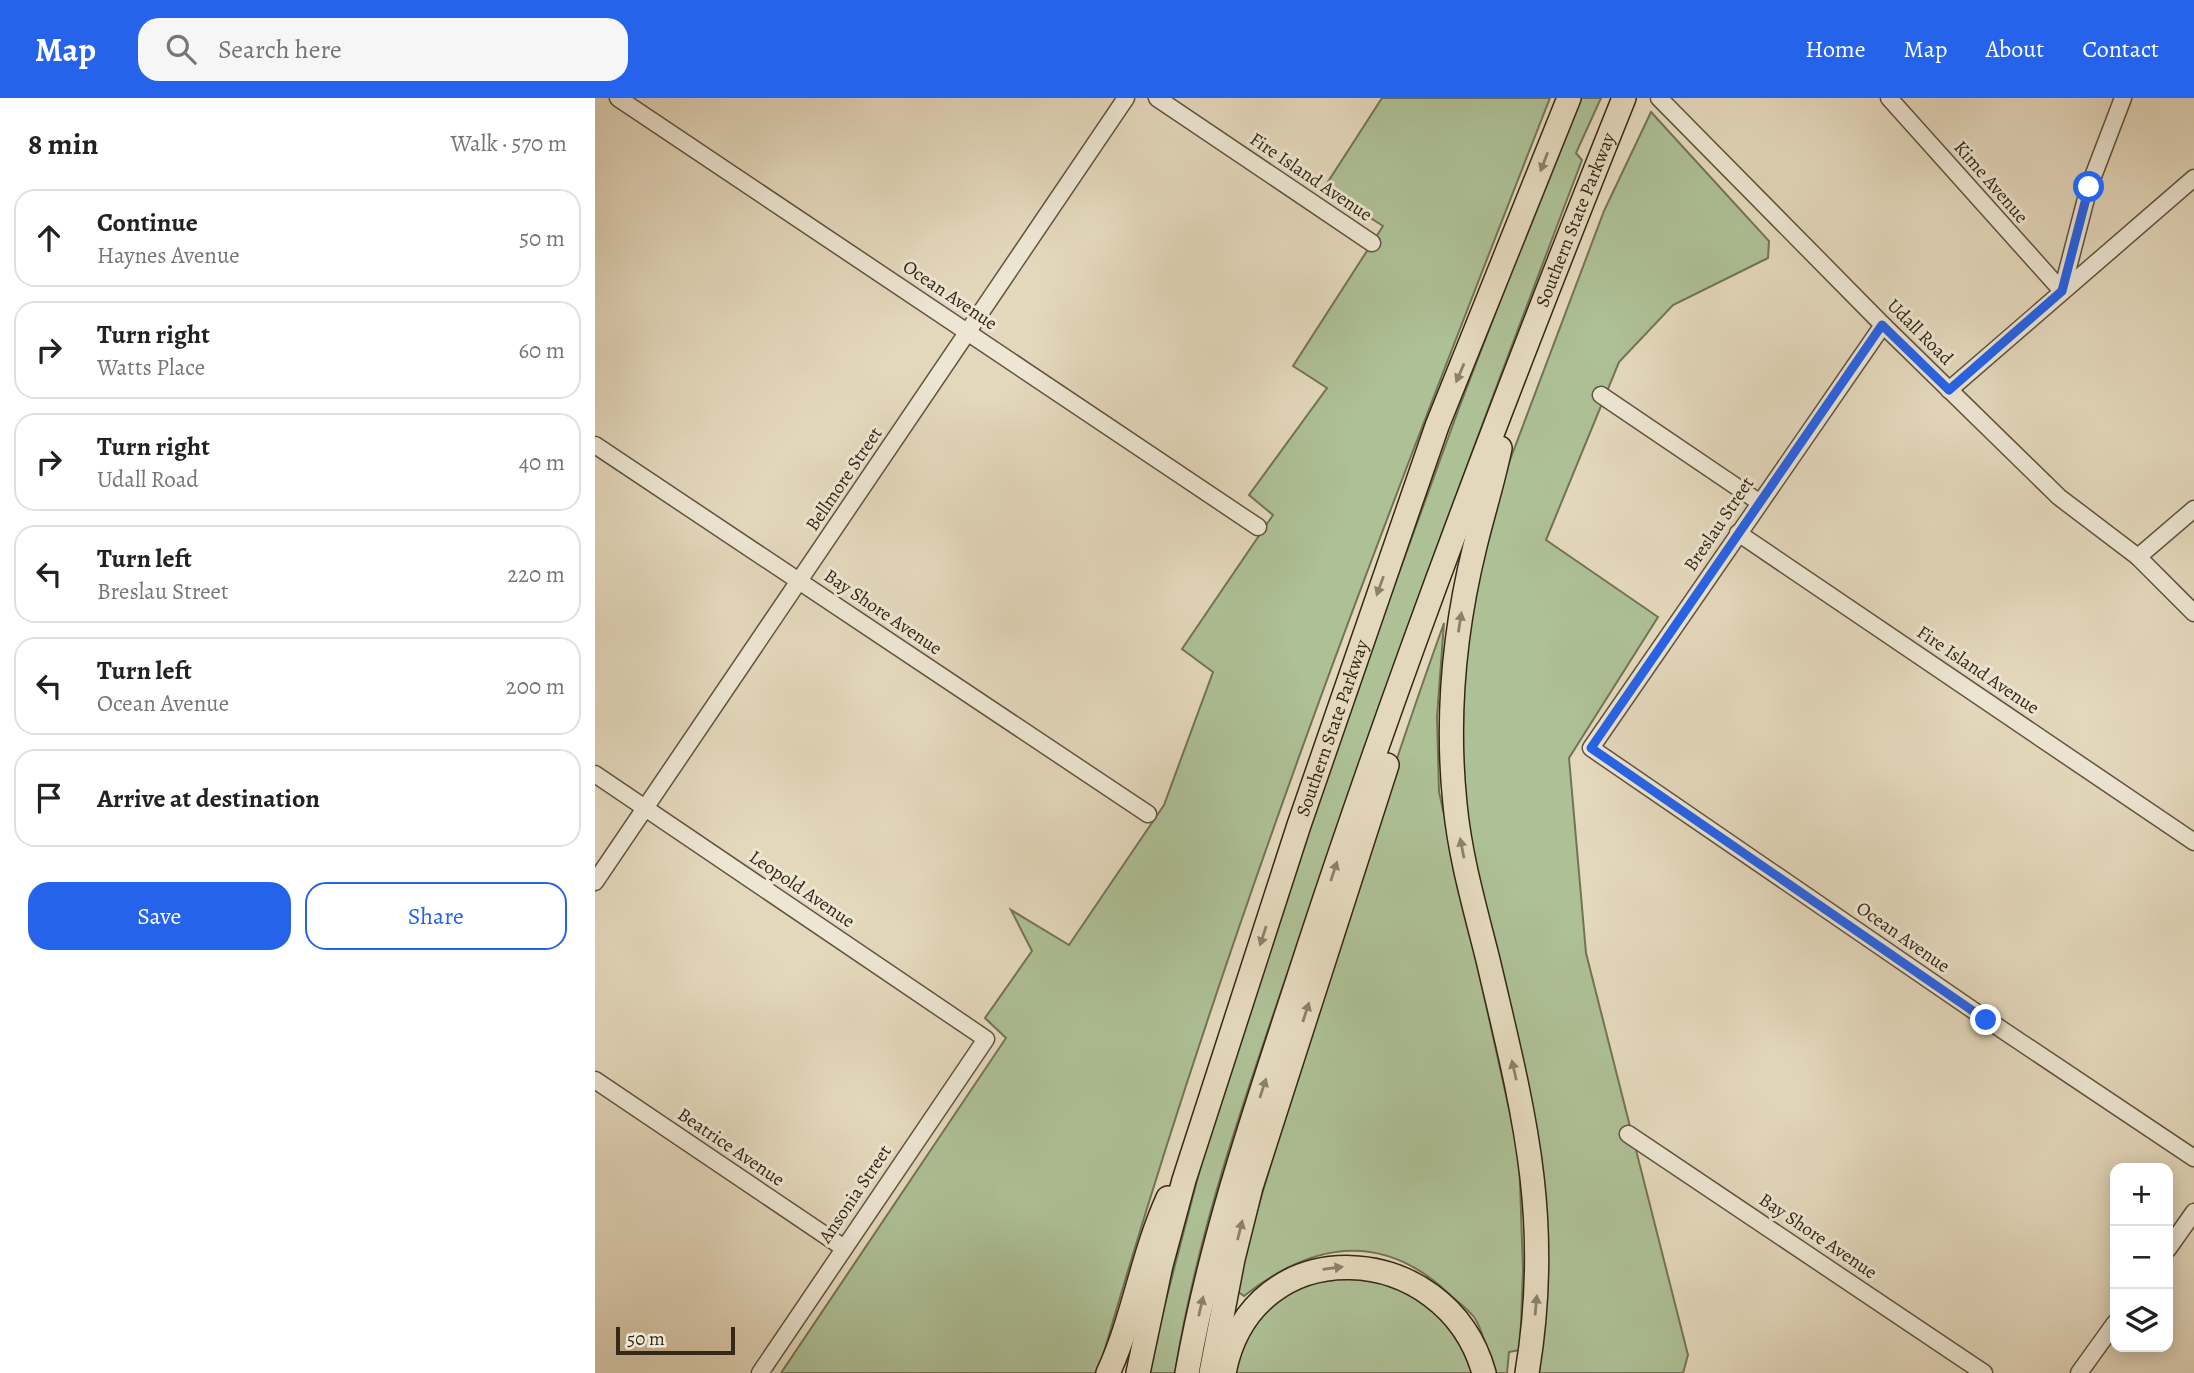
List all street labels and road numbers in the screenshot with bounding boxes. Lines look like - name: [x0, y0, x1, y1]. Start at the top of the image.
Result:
- street label: Fire Island Avenue: [1245, 126, 1377, 228]
- street label: Southern State Parkway: [1529, 128, 1622, 311]
- street label: Kime Avenue: [1948, 135, 2034, 229]
- street label: Ocean Avenue: [898, 254, 1002, 336]
- street label: Udall Road: [1881, 293, 1959, 371]
- street label: Bellmore Street: [800, 422, 888, 536]
- street label: Breslau Street: [1678, 472, 1760, 576]
- street label: Bay Shore Avenue: [819, 563, 947, 661]
- street label: Fire Island Avenue: [1912, 619, 2044, 721]
- street label: Southern State Parkway: [1290, 636, 1375, 820]
- street label: Leopold Avenue: [744, 844, 860, 934]
- street label: Ocean Avenue: [1851, 895, 1955, 979]
- street label: Beatrice Avenue: [672, 1102, 790, 1192]
- street label: Ansonia Street: [812, 1140, 897, 1249]
- street label: Bay Shore Avenue: [1754, 1187, 1882, 1285]

